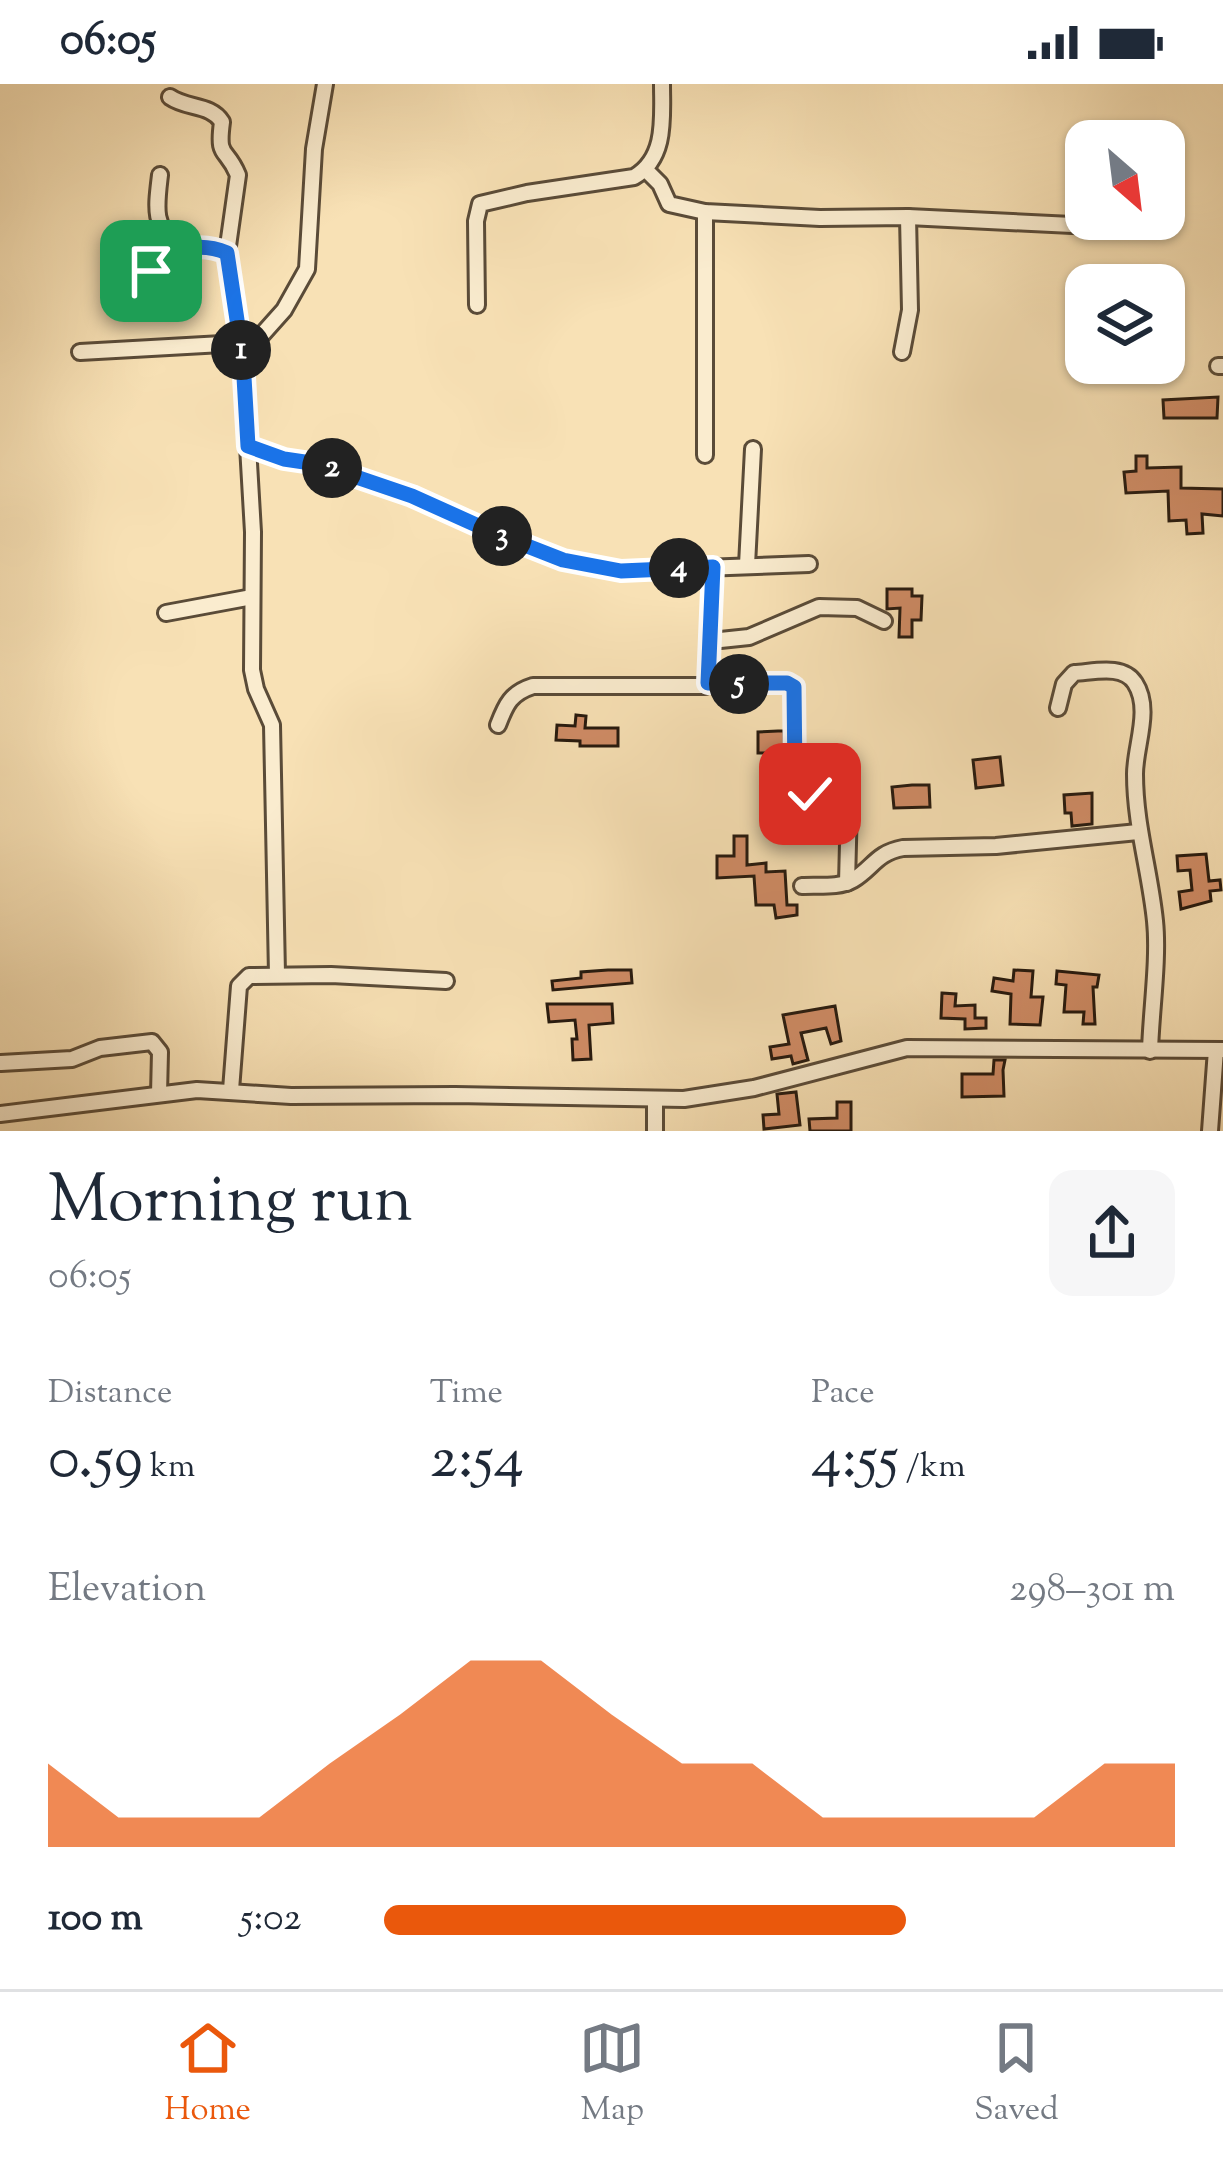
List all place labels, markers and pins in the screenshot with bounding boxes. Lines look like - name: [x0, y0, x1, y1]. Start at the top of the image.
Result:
- pin: [100, 220, 202, 322]
- pin: 1: [211, 320, 271, 380]
- pin: 2: [302, 438, 362, 498]
- pin: 3: [472, 506, 532, 566]
- pin: 4: [649, 538, 709, 598]
- pin: 5: [709, 654, 769, 714]
- pin: [759, 743, 861, 845]

